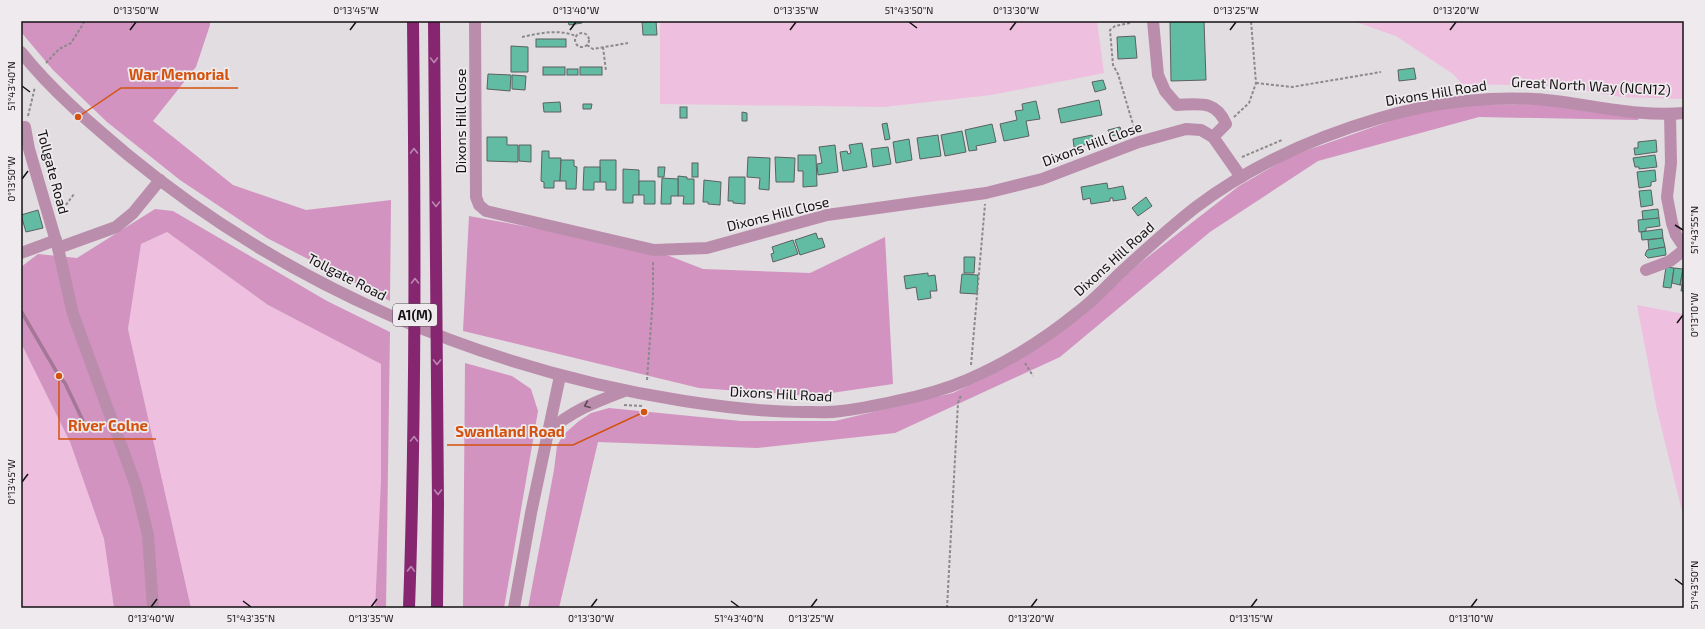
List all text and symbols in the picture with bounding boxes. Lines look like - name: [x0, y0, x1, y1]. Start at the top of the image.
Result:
- text: 0°13'50"W: [113, 4, 159, 16]
- text: 0°13'45"W: [333, 4, 379, 16]
- text: 0°13'40"W: [553, 4, 600, 16]
- text: 0°13'35"W: [773, 4, 819, 16]
- text: 51°43'50"N: [885, 4, 933, 16]
- text: 0°13'30"W: [993, 4, 1039, 16]
- text: 0°13'25"W: [1213, 4, 1259, 16]
- text: 0°13'20"W: [1433, 4, 1479, 16]
- one-way arrow: [430, 57, 439, 63]
- text: 51°43'40"N: [5, 61, 17, 111]
- callout: War Memorial: [121, 61, 238, 88]
- text: War Memorial: [129, 65, 229, 83]
- street label: Dixons Hill Close: [452, 69, 469, 173]
- street label: Great North Way (NCN12): [1511, 73, 1671, 98]
- street label: Dixons Hill Road: [1384, 76, 1488, 109]
- street label: Dixons Hill Close: [1040, 118, 1144, 169]
- street label: Tollgate Road: [34, 128, 73, 216]
- one-way arrow: [410, 148, 418, 154]
- text: 0°13'50"W: [5, 156, 17, 202]
- street label: Dixons Hill Close: [725, 193, 831, 234]
- one-way arrow: [432, 201, 440, 207]
- text: 51°43'55"N: [1688, 206, 1700, 254]
- street label: Dixons Hill Road: [1070, 218, 1157, 299]
- street label: Tollgate Road: [305, 249, 390, 304]
- one-way arrow: [411, 278, 419, 284]
- text: 0°13'10"W: [1688, 292, 1700, 337]
- road number: A1(M): [393, 304, 437, 326]
- one-way arrow: [433, 359, 441, 365]
- street label: Dixons Hill Road: [729, 382, 833, 405]
- one-way arrow: [584, 400, 592, 408]
- callout: River Colne: [59, 412, 156, 439]
- text: River Colne: [68, 416, 148, 434]
- callout: Swanland Road: [447, 418, 573, 445]
- text: Swanland Road: [455, 422, 565, 440]
- one-way arrow: [410, 436, 418, 442]
- text: 0°13'45"W: [5, 459, 17, 505]
- one-way arrow: [434, 489, 442, 495]
- text: 51°43'50"N: [1688, 561, 1700, 609]
- one-way arrow: [407, 566, 415, 572]
- text: 0°13'40"W: [128, 612, 175, 624]
- text: 51°43'35"N: [227, 612, 275, 624]
- text: 0°13'35"W: [348, 612, 394, 624]
- text: 0°13'30"W: [568, 612, 614, 624]
- text: 51°43'40"N: [714, 612, 764, 624]
- text: 0°13'25"W: [788, 612, 834, 624]
- text: 0°13'20"W: [1008, 612, 1054, 624]
- text: 0°13'15"W: [1229, 612, 1273, 624]
- text: 0°13'10"W: [1449, 612, 1494, 624]

